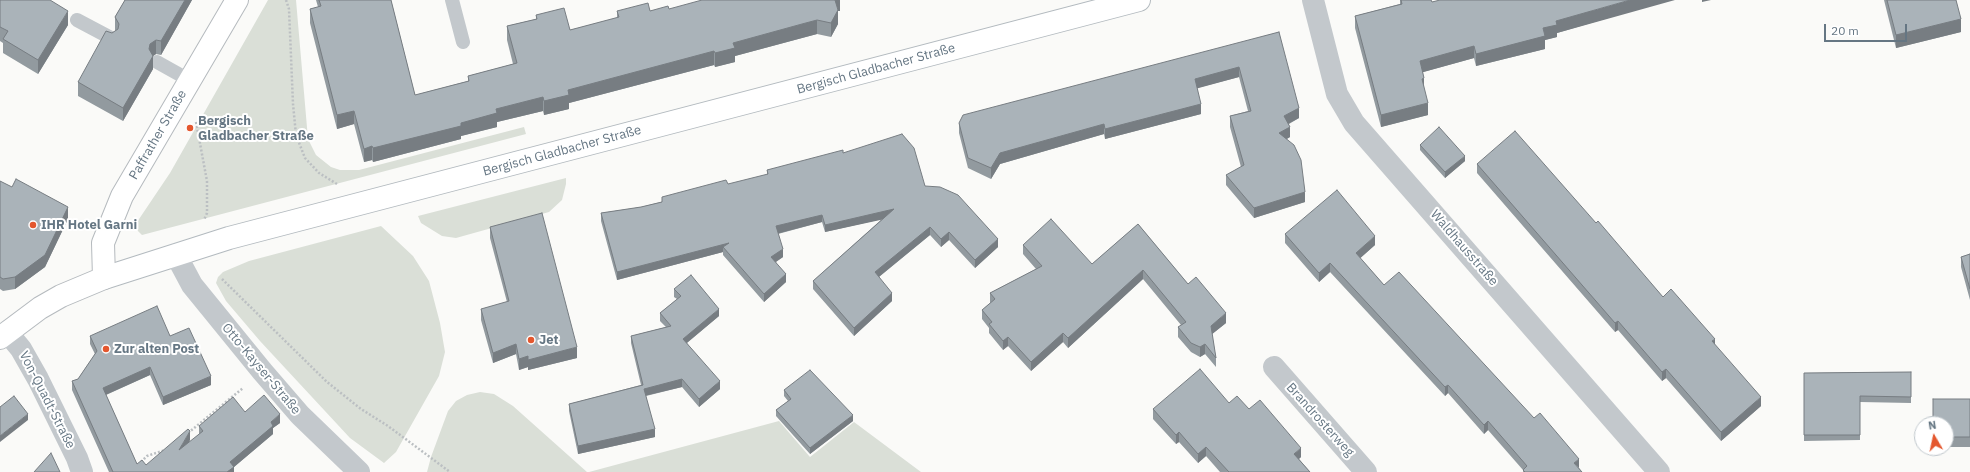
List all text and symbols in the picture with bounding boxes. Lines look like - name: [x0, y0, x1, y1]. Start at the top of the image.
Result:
- scale bar: [1826, 16, 1909, 42]
- text: 20 m: [1831, 23, 1859, 38]
- street label: Bergisch Gladbacher Straße: [795, 40, 957, 98]
- street label: Paffrather Straße: [126, 87, 190, 183]
- place label: Bergisch Gladbacher Straße: [198, 113, 314, 144]
- street label: Bergisch Gladbacher Straße: [481, 122, 643, 180]
- marker: Bergisch Gladbacher Straße: [185, 123, 195, 133]
- street label: Waldhausstraße: [1427, 207, 1501, 289]
- place label: IHR Hotel Garni: [41, 217, 137, 233]
- marker: IHR Hotel Garni: [28, 220, 38, 230]
- street label: Otto-Kayser-Straße: [218, 320, 304, 418]
- place label: Jet: [539, 332, 559, 348]
- marker: Jet: [526, 335, 536, 345]
- place label: Zur alten Post: [114, 341, 199, 357]
- marker: Zur alten Post: [101, 344, 111, 354]
- street label: Von-Quadt-Straße: [16, 349, 78, 451]
- street label: Brandrosterweg: [1283, 380, 1357, 460]
- north arrow: [1914, 416, 1954, 456]
- text: N: [1927, 418, 1937, 433]

